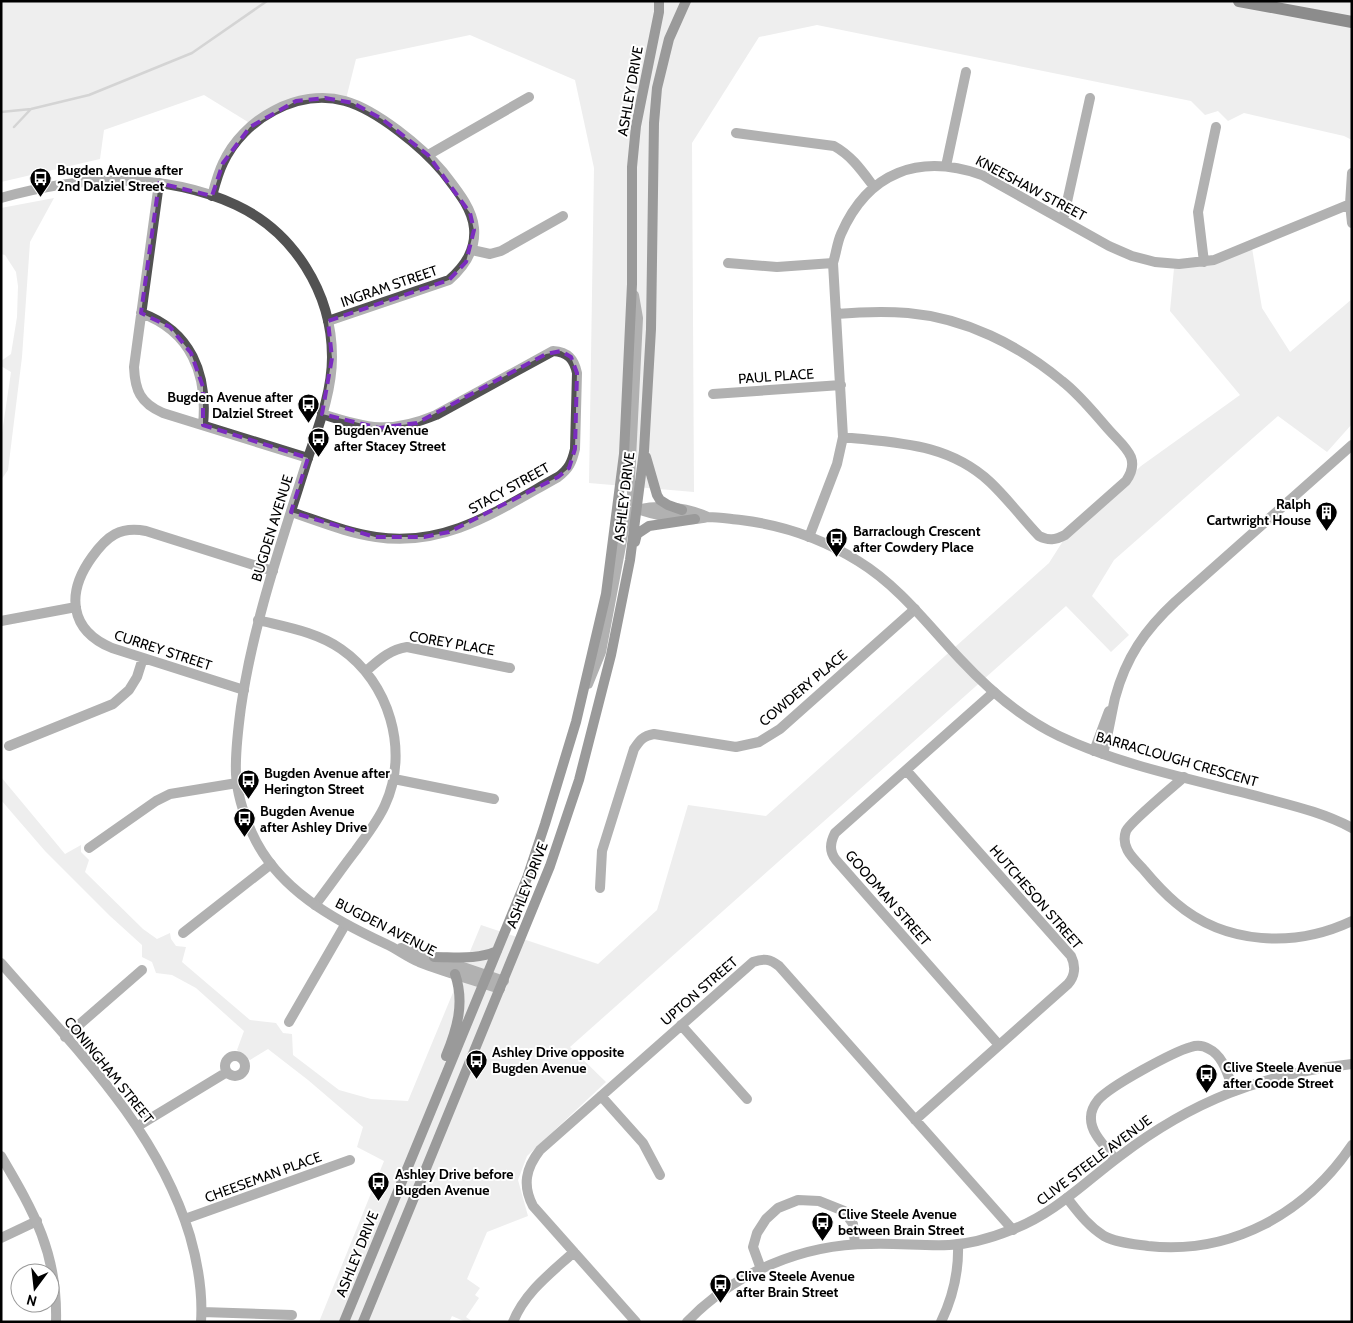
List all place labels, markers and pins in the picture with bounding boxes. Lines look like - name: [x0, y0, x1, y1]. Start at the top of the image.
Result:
- place label: Bugden Avenue after 2nd Dalziel Street: [57, 161, 183, 195]
- bus stop icon: Bugden Avenue after 2nd Dalziel Street: [29, 166, 53, 197]
- place label: Bugden Avenue after Dalziel Street: [167, 388, 293, 422]
- bus stop icon: Bugden Avenue after Dalziel Street: [297, 393, 321, 424]
- place label: Bugden Avenue after Stacey Street: [334, 421, 446, 455]
- bus stop icon: Bugden Avenue after Stacey Street: [306, 426, 330, 457]
- place label: Ralph Cartwright House: [1206, 495, 1311, 529]
- building icon: Ralph Cartwright House: [1315, 500, 1339, 531]
- place label: Barraclough Crescent after Cowdery Place: [853, 522, 981, 556]
- bus stop icon: Barraclough Crescent after Cowdery Place: [825, 527, 849, 558]
- place label: Bugden Avenue after Herington Street: [264, 764, 390, 798]
- bus stop icon: Bugden Avenue after Herington Street: [236, 769, 260, 800]
- place label: Bugden Avenue after Ashley Drive: [260, 802, 367, 836]
- bus stop icon: Bugden Avenue after Ashley Drive: [232, 807, 256, 838]
- place label: Ashley Drive opposite Bugden Avenue: [492, 1043, 624, 1077]
- bus stop icon: Ashley Drive opposite Bugden Avenue: [464, 1048, 488, 1079]
- place label: Clive Steele Avenue after Coode Street: [1223, 1058, 1342, 1092]
- bus stop icon: Clive Steele Avenue after Coode Street: [1195, 1063, 1219, 1094]
- place label: Ashley Drive before Bugden Avenue: [395, 1165, 513, 1199]
- bus stop icon: Ashley Drive before Bugden Avenue: [367, 1170, 391, 1201]
- place label: Clive Steele Avenue between Brain Street: [838, 1205, 965, 1239]
- bus stop icon: Clive Steele Avenue between Brain Street: [810, 1210, 834, 1241]
- place label: Clive Steele Avenue after Brain Street: [736, 1267, 855, 1301]
- bus stop icon: Clive Steele Avenue after Brain Street: [708, 1272, 732, 1303]

